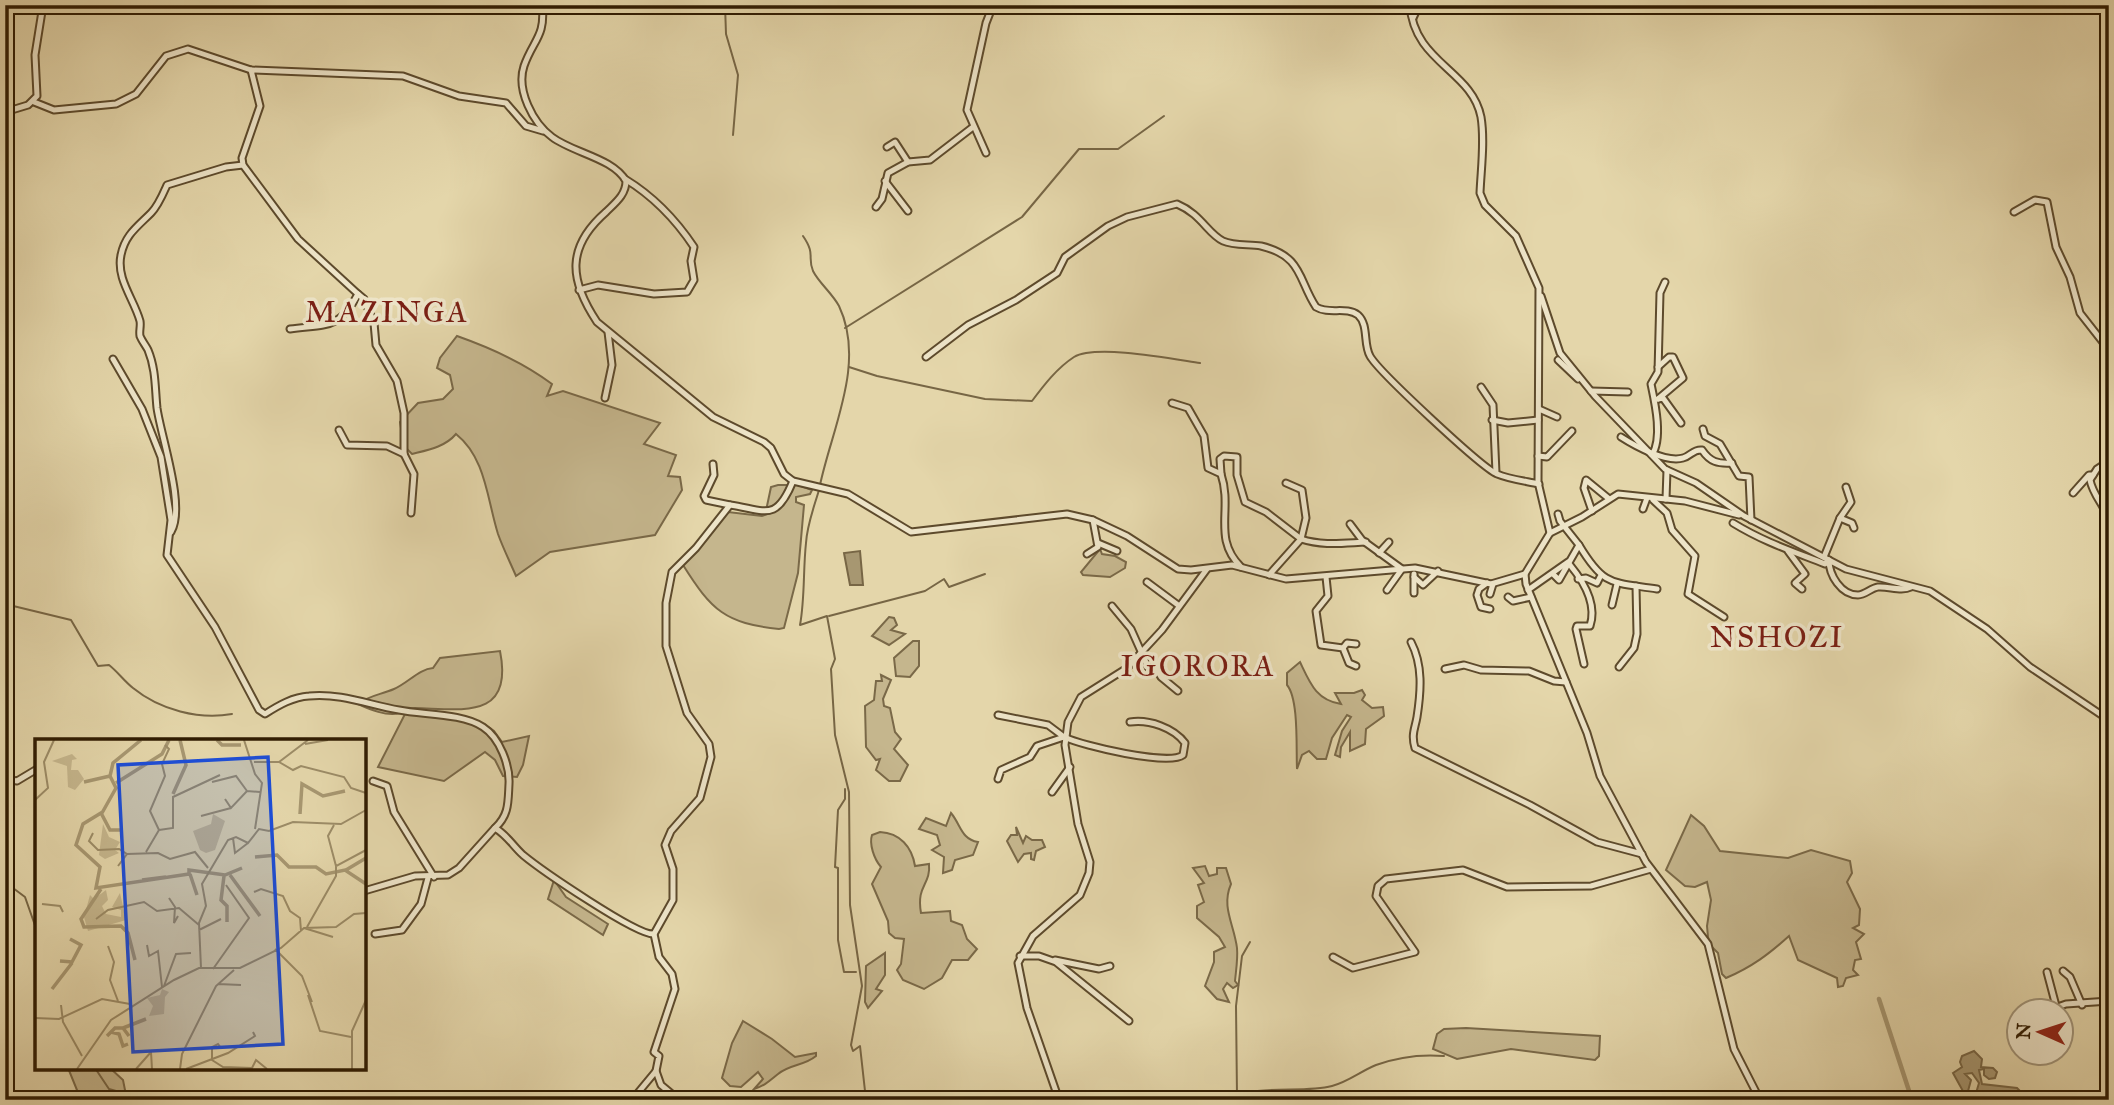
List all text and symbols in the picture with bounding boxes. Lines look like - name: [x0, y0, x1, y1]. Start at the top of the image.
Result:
- district label: MAZINGA: [305, 294, 469, 330]
- district label: NSHOZI: [1710, 619, 1844, 655]
- district label: IGORORA: [1120, 648, 1276, 684]
- inset map: [35, 739, 366, 1070]
- north arrow: [2006, 996, 2076, 1066]
- text: N: [2012, 1022, 2035, 1040]

